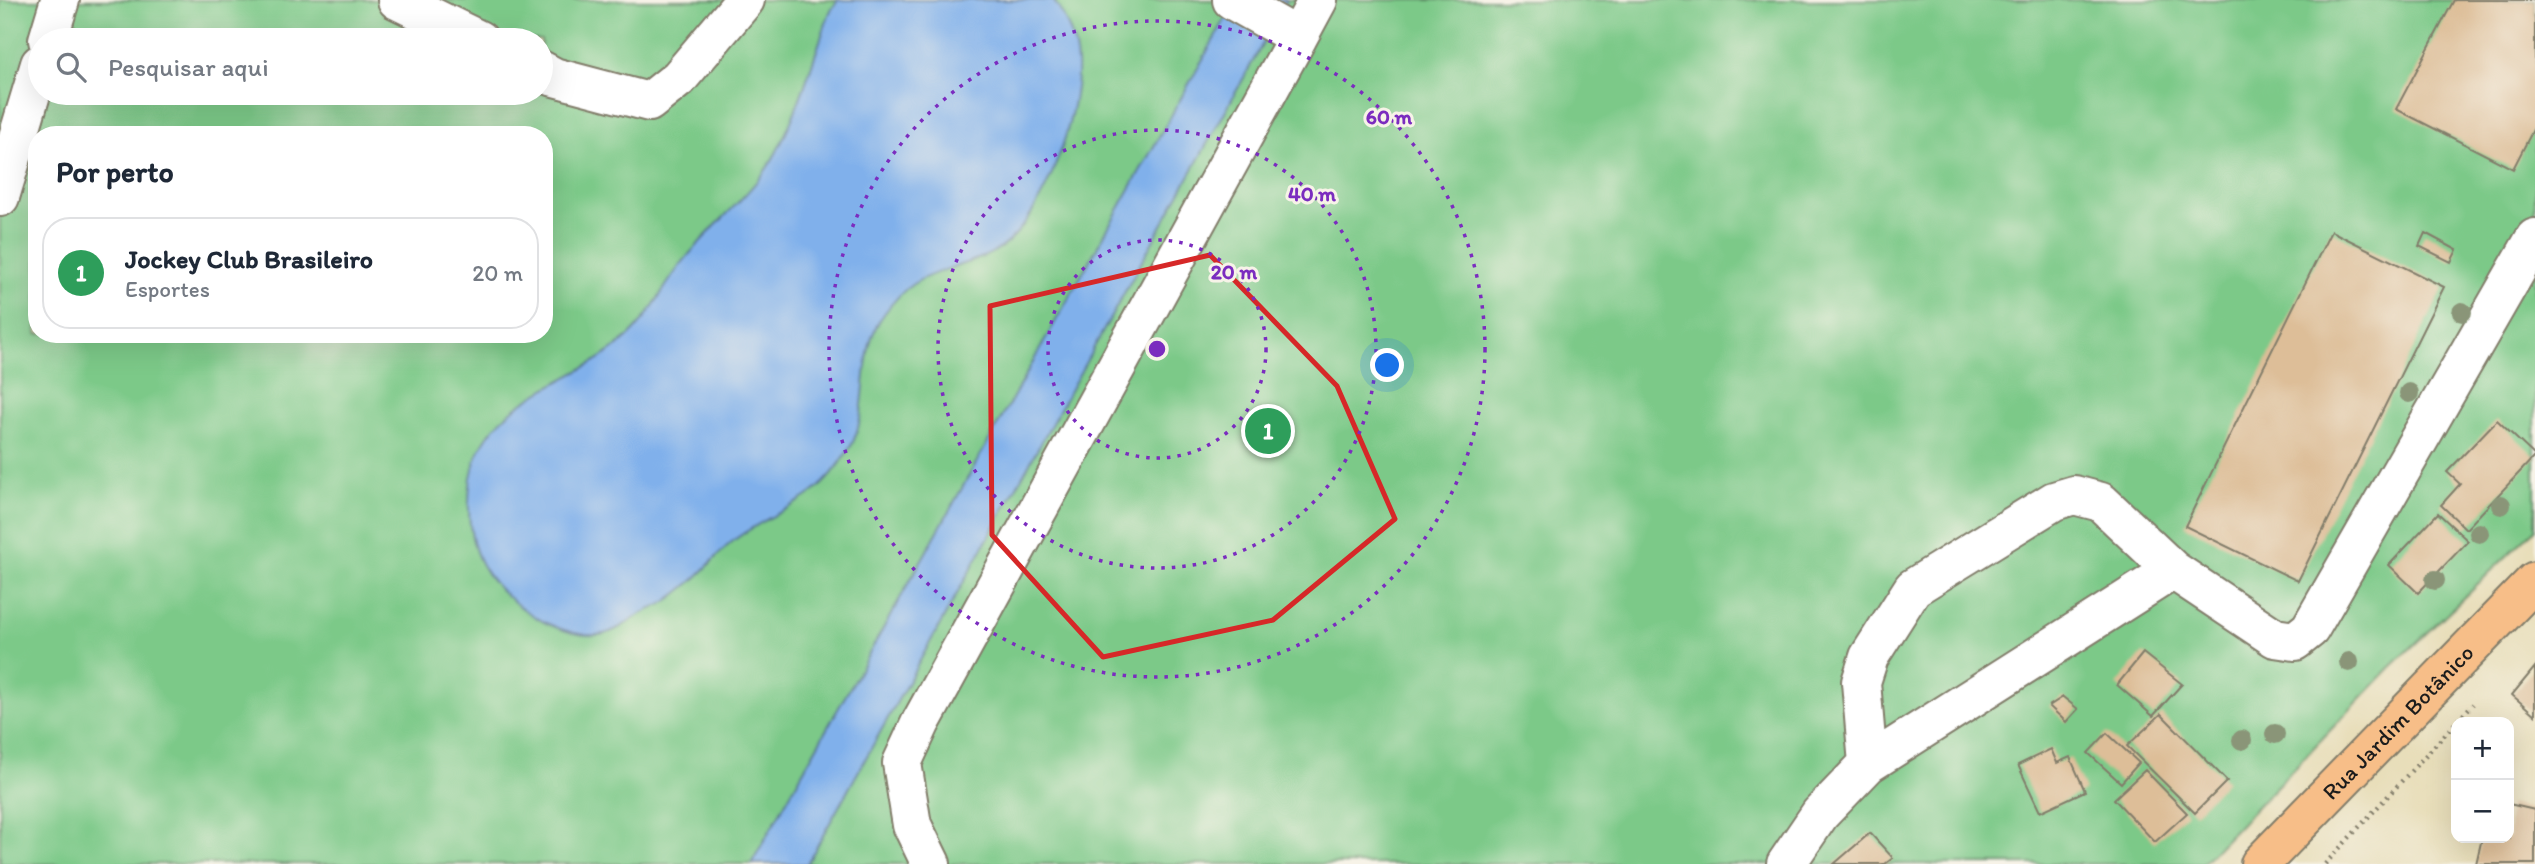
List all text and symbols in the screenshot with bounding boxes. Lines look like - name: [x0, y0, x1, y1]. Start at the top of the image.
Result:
- search box: [28, 28, 553, 105]
- icon: search: [52, 48, 90, 86]
- text: Pesquisar aqui: [108, 51, 269, 83]
- text: 60 m: [1366, 104, 1413, 129]
- text: Por perto: [56, 153, 174, 190]
- text: 40 m: [1288, 181, 1336, 206]
- text: Jockey Club Brasileiro: [125, 243, 373, 275]
- text: 1: [76, 259, 86, 287]
- text: 20 m: [472, 259, 523, 287]
- text: 20 m: [1211, 259, 1258, 284]
- text: Esportes: [125, 275, 210, 303]
- centre of rings: [1145, 337, 1169, 361]
- your location: [1370, 348, 1404, 382]
- pin: 1: [1245, 405, 1291, 457]
- street label: Rua Jardim Botânico: [2316, 639, 2480, 805]
- map controls: [2451, 717, 2514, 843]
- button: +: [2451, 717, 2514, 780]
- button: −: [2451, 780, 2514, 843]

